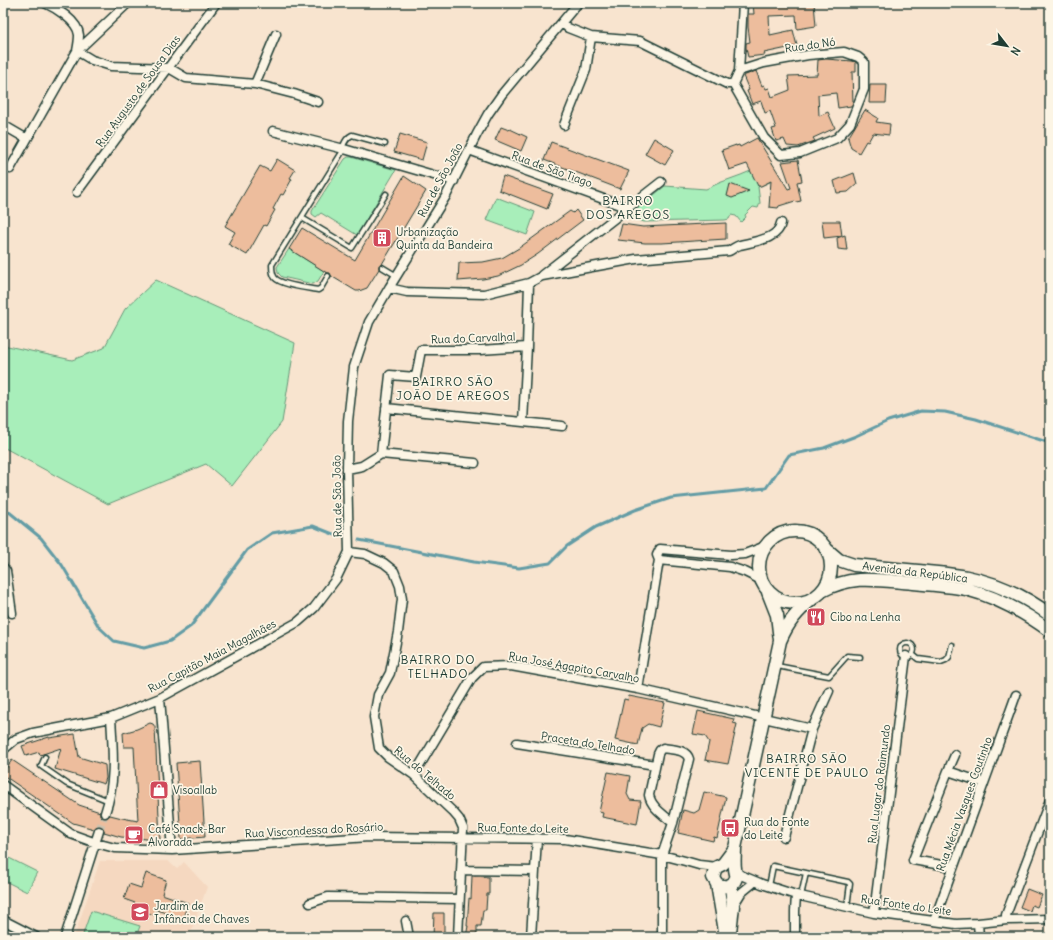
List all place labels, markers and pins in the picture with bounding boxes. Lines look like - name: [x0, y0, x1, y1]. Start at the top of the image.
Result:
- place label: Urbanização Quinta da Bandeira: [396, 225, 493, 252]
- building icon: Urbanização Quinta da Bandeira: [371, 227, 393, 249]
- restaurant icon: Cibo na Lenha: [805, 606, 827, 628]
- place label: Cibo na Lenha: [830, 610, 900, 624]
- shop icon: Visoallab: [148, 779, 170, 801]
- place label: Visoallab: [173, 783, 217, 797]
- place label: Rua do Fonte do Leite: [744, 815, 809, 842]
- bus stop icon: Rua do Fonte do Leite: [719, 817, 741, 839]
- place label: Café Snack-Bar Alvorada: [148, 822, 226, 849]
- cafe icon: Café Snack-Bar Alvorada: [123, 824, 145, 846]
- place label: Jardim de Infância de Chaves: [154, 899, 249, 926]
- school or university icon: Jardim de Infância de Chaves: [129, 901, 151, 923]

